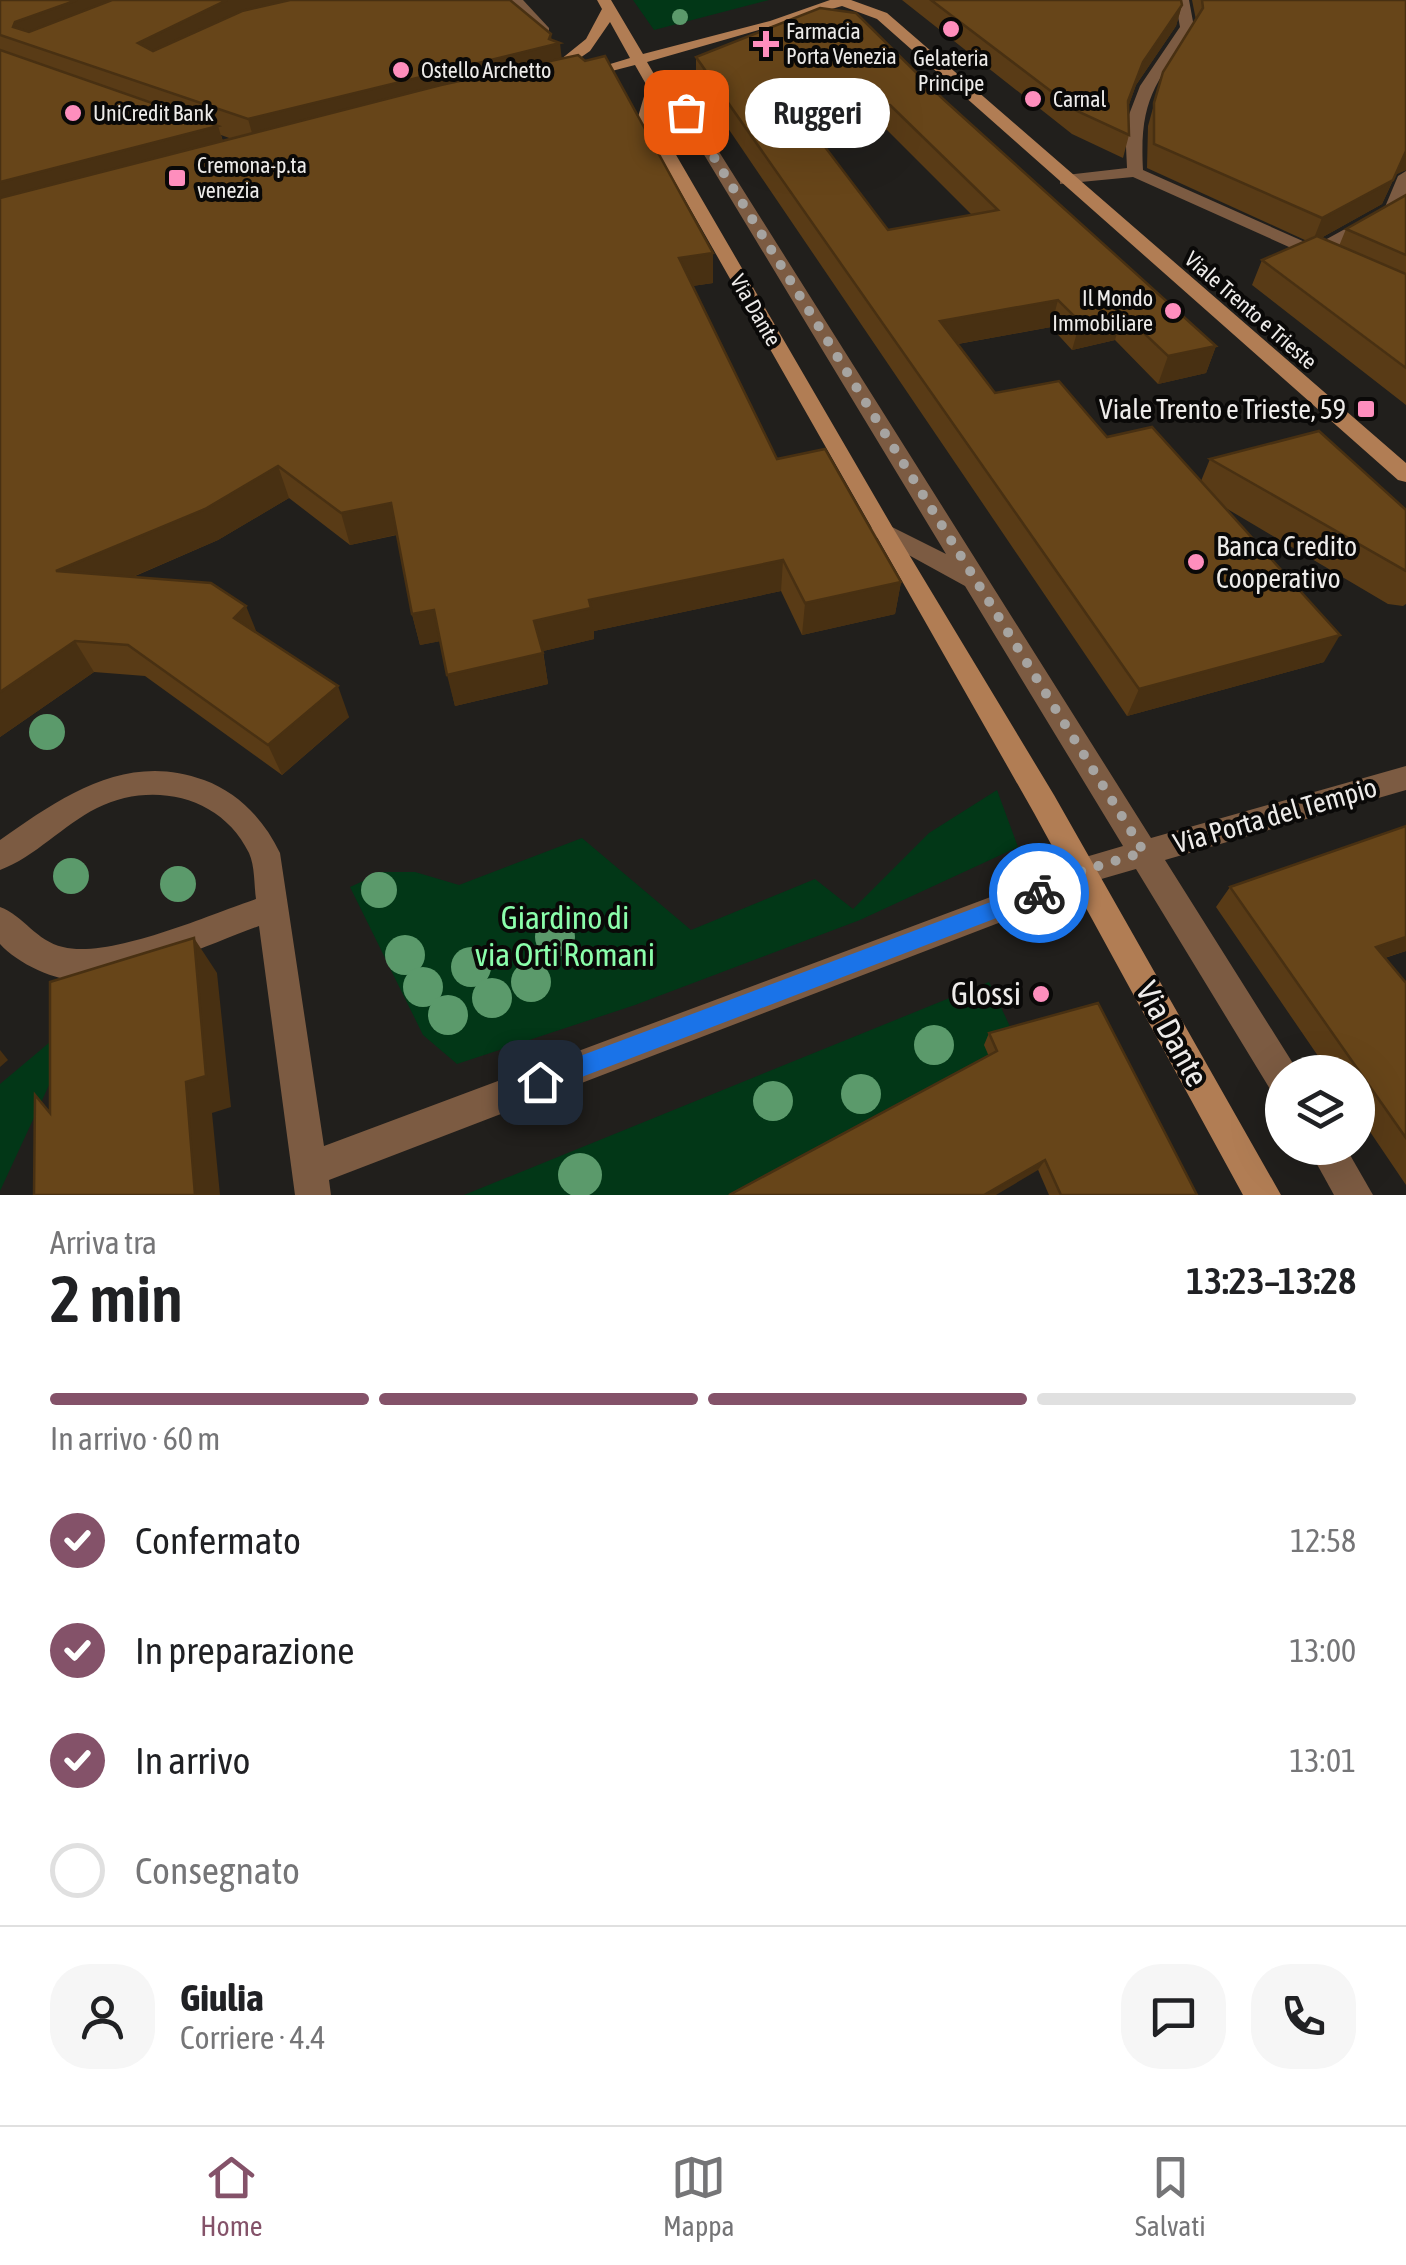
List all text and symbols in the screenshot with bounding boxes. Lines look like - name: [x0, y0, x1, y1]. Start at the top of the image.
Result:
- place label: Farmacia Porta Venezia: [786, 18, 897, 69]
- marker: Gelateria Principe: [940, 18, 962, 40]
- marker: Farmacia Porta Venezia: [755, 33, 777, 55]
- place label: Gelateria Principe: [913, 45, 989, 96]
- place label: Ostello Archetto: [421, 57, 551, 83]
- marker: Ostello Archetto: [390, 59, 412, 81]
- pin: [644, 70, 729, 155]
- callout: Ruggeri: [746, 77, 891, 147]
- icon: bag: [659, 85, 714, 140]
- place label: Carnal: [1053, 86, 1107, 112]
- marker: Carnal: [1022, 88, 1044, 110]
- text: Ruggeri: [773, 94, 862, 131]
- place label: UniCredit Bank: [93, 100, 214, 126]
- marker: UniCredit Bank: [62, 102, 84, 124]
- place label: Cremona-p.ta venezia: [197, 152, 307, 203]
- marker: Cremona-p.ta venezia: [166, 167, 188, 189]
- street label: Viale Trento e Trieste: [1180, 246, 1322, 374]
- street label: Via Dante: [725, 270, 787, 350]
- place label: Il Mondo Immobiliare: [1052, 285, 1153, 336]
- marker: Il Mondo Immobiliare: [1162, 300, 1184, 322]
- place label: Viale Trento e Trieste, 59: [1099, 393, 1346, 425]
- marker: Viale Trento e Trieste, 59: [1355, 398, 1377, 420]
- place label: Banca Credito Cooperativo: [1216, 530, 1357, 594]
- marker: Banca Credito Cooperativo: [1185, 551, 1207, 573]
- street label: Via Porta del Tempio: [1170, 771, 1380, 859]
- courier: [989, 843, 1089, 943]
- icon: bike: [1012, 866, 1067, 921]
- park label: Giardino di via Orti Romani: [475, 899, 655, 973]
- place label: Glossi: [951, 975, 1021, 1012]
- street label: Via Dante: [1129, 975, 1216, 1093]
- marker: Glossi: [1030, 983, 1052, 1005]
- pin: [498, 1040, 583, 1125]
- icon: home: [513, 1055, 568, 1110]
- map controls: [1265, 1055, 1375, 1165]
- button: layers: [1265, 1055, 1375, 1165]
- text: Arriva tra: [50, 1224, 157, 1261]
- text: 13:23–13:28: [1186, 1259, 1356, 1302]
- text: 2 min: [50, 1261, 183, 1336]
- text: In arrivo · 60 m: [50, 1420, 220, 1457]
- icon: check: [50, 1513, 105, 1568]
- text: Confermato: [135, 1519, 301, 1562]
- text: 12:58: [1290, 1522, 1356, 1559]
- icon: check: [50, 1623, 105, 1678]
- text: In preparazione: [135, 1629, 355, 1672]
- text: 13:00: [1290, 1632, 1356, 1669]
- icon: check: [50, 1733, 105, 1788]
- text: In arrivo: [135, 1739, 250, 1782]
- text: 13:01: [1290, 1742, 1356, 1779]
- text: Consegnato: [135, 1849, 300, 1892]
- button: person: [50, 1964, 155, 2069]
- button: chat: [1121, 1964, 1226, 2069]
- button: phone: [1251, 1964, 1356, 2069]
- text: Giulia: [180, 1976, 264, 2019]
- text: Corriere · 4.4: [180, 2019, 326, 2056]
- tab: Home: [200, 2150, 263, 2242]
- tab: Mappa: [663, 2150, 734, 2242]
- tab: Salvati: [1135, 2150, 1206, 2242]

